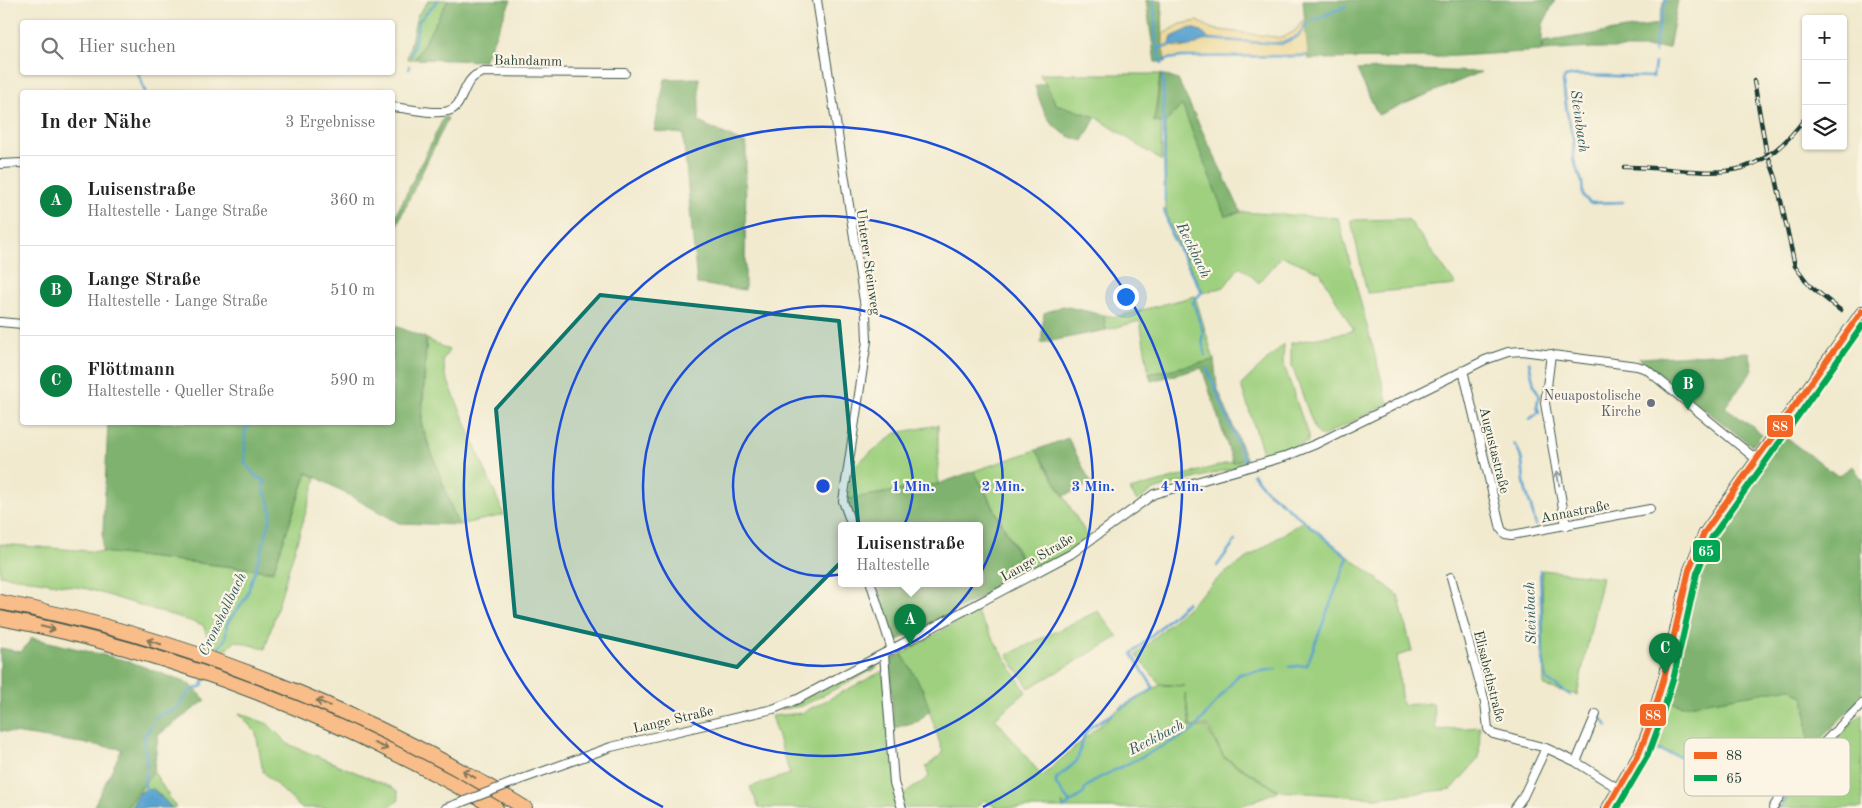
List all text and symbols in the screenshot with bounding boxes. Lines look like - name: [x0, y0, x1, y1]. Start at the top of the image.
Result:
- map controls: [1802, 15, 1847, 150]
- button: +: [1802, 15, 1847, 60]
- search box: [20, 20, 395, 75]
- icon: search: [38, 34, 66, 62]
- text: Hier suchen: [78, 38, 176, 57]
- street label: Bahndamm: [494, 53, 562, 69]
- button: −: [1802, 60, 1847, 105]
- water label: Steinbach: [1567, 89, 1590, 154]
- button: layers: [1802, 105, 1847, 150]
- text: In der Nähe: [40, 112, 151, 133]
- text: 3 Ergebnisse: [285, 115, 375, 131]
- text: Luisenstraße: [87, 181, 196, 200]
- text: A: [50, 193, 62, 209]
- text: 360 m: [330, 193, 375, 209]
- text: Haltestelle · Lange Straße: [87, 204, 268, 220]
- street label: Unterer Steinweg: [854, 208, 882, 317]
- water label: Reckbach: [1172, 220, 1213, 281]
- text: Lange Straße: [87, 271, 201, 290]
- text: B: [50, 283, 62, 299]
- text: 510 m: [330, 283, 375, 299]
- your location: [1113, 284, 1139, 310]
- text: Haltestelle · Lange Straße: [87, 294, 268, 310]
- text: Flöttmann: [87, 361, 175, 380]
- pin: B: [1672, 369, 1704, 410]
- text: C: [51, 373, 61, 389]
- text: 590 m: [330, 373, 375, 389]
- text: Haltestelle · Queller Straße: [87, 384, 274, 400]
- place label: Neuapostolische Kirche: [1543, 389, 1641, 419]
- marker: Neuapostolische Kirche: [1645, 397, 1657, 409]
- street label: Augustastraße: [1477, 406, 1512, 495]
- line badge: 88: [1766, 414, 1794, 438]
- text: 88: [1772, 420, 1788, 434]
- one-way arrow: [1552, 471, 1562, 487]
- centre of rings: [814, 477, 832, 495]
- text: 1 Min.: [891, 480, 935, 495]
- text: 2 Min.: [981, 480, 1025, 495]
- text: 3 Min.: [1071, 480, 1115, 495]
- text: 4 Min.: [1160, 480, 1204, 495]
- street label: Annastraße: [1539, 498, 1611, 526]
- popup: [838, 522, 983, 587]
- street label: Lange Straße: [999, 531, 1076, 584]
- text: Luisenstraße: [856, 535, 965, 554]
- line badge: 65: [1692, 539, 1721, 563]
- text: 65: [1698, 545, 1714, 559]
- text: Haltestelle: [856, 558, 930, 574]
- water label: Cronshollbach: [197, 570, 250, 659]
- water label: Steinbach: [1523, 581, 1540, 645]
- pin: A: [894, 604, 926, 645]
- one-way arrow: [39, 624, 55, 633]
- street label: Elisabethstraße: [1471, 629, 1507, 723]
- pin: C: [1649, 633, 1681, 674]
- one-way arrow: [147, 637, 163, 647]
- one-way arrow: [316, 697, 331, 707]
- line badge: 88: [1639, 703, 1667, 727]
- street label: Lange Straße: [632, 704, 715, 736]
- text: 88: [1645, 709, 1661, 723]
- water label: Reckbach: [1126, 718, 1187, 759]
- legend: [1684, 738, 1850, 796]
- one-way arrow: [373, 742, 388, 751]
- text: 88: [1726, 749, 1742, 763]
- one-way arrow: [462, 768, 476, 778]
- text: 65: [1726, 772, 1742, 786]

